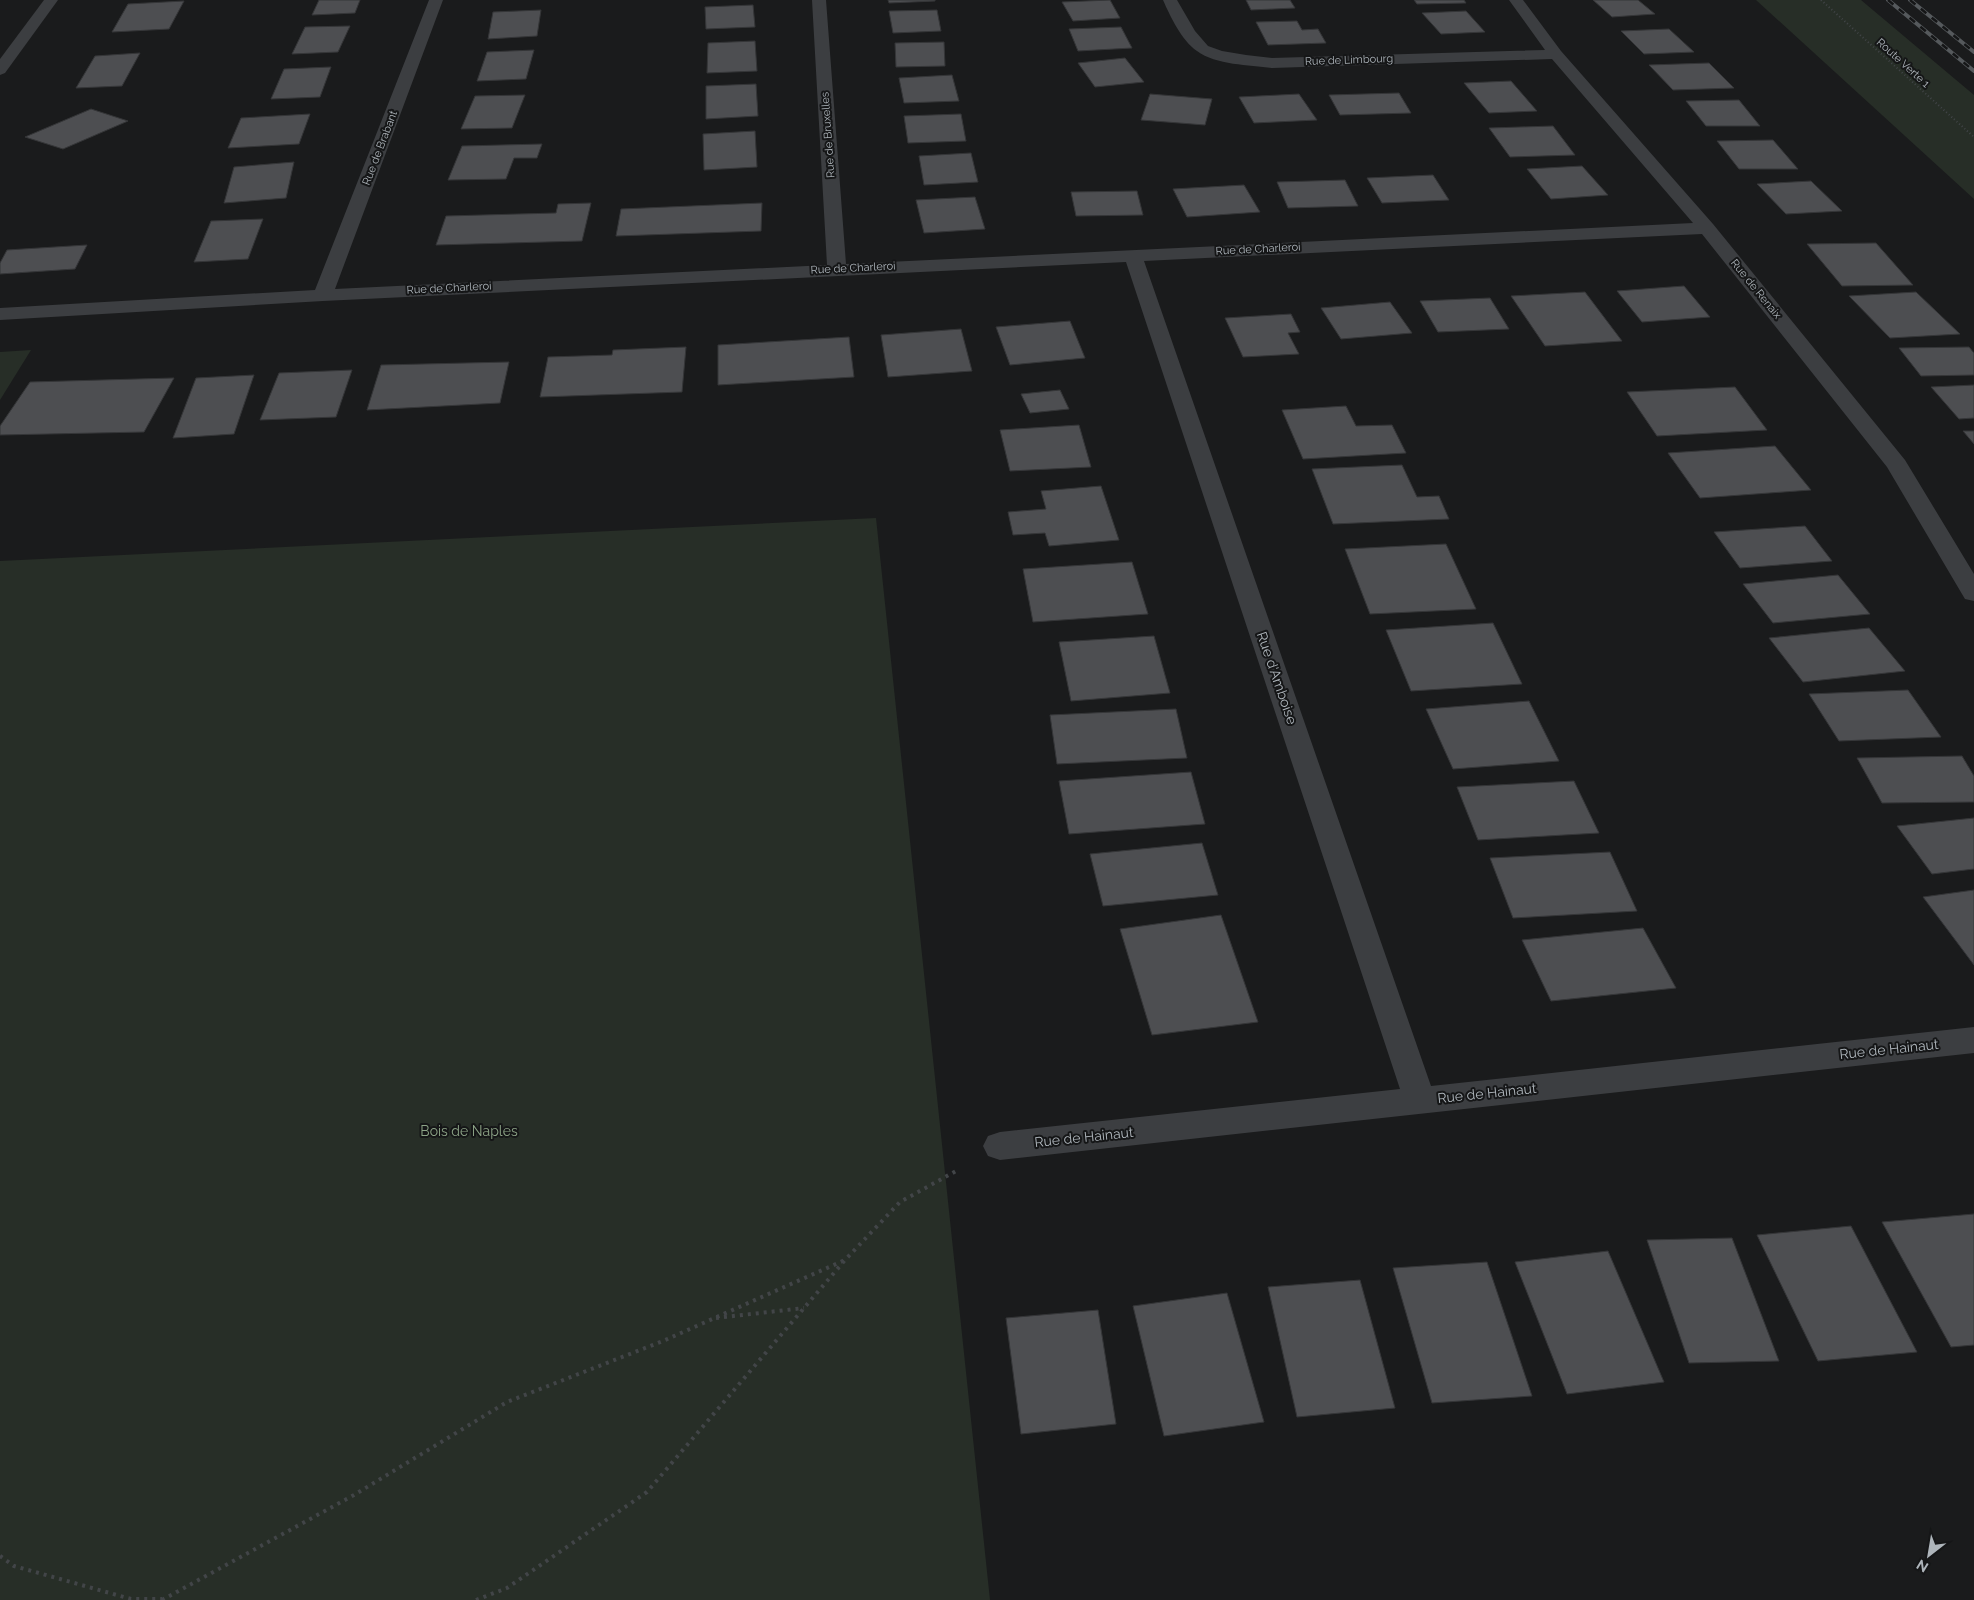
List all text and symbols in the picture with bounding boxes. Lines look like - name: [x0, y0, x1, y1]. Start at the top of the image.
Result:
- street label: Route Verte 1: [1874, 36, 1933, 90]
- street label: Rue de Limbourg: [1305, 52, 1393, 68]
- street label: Rue de Bruxelles: [819, 92, 837, 178]
- street label: Rue de Brabant: [360, 109, 400, 187]
- street label: Rue de Charleroi: [1215, 240, 1301, 258]
- street label: Rue de Renaix: [1728, 257, 1784, 322]
- street label: Rue de Charleroi: [810, 259, 896, 277]
- street label: Rue de Charleroi: [406, 279, 492, 297]
- street label: Rue d'Amboise: [1254, 630, 1300, 726]
- street label: Rue de Hainaut: [1839, 1036, 1940, 1062]
- street label: Rue de Hainaut: [1437, 1080, 1538, 1106]
- park label: Bois de Naples: [420, 1123, 518, 1139]
- street label: Rue de Hainaut: [1034, 1124, 1135, 1150]
- north arrow: [1904, 1530, 1954, 1580]
- text: N: [1914, 1557, 1931, 1576]

